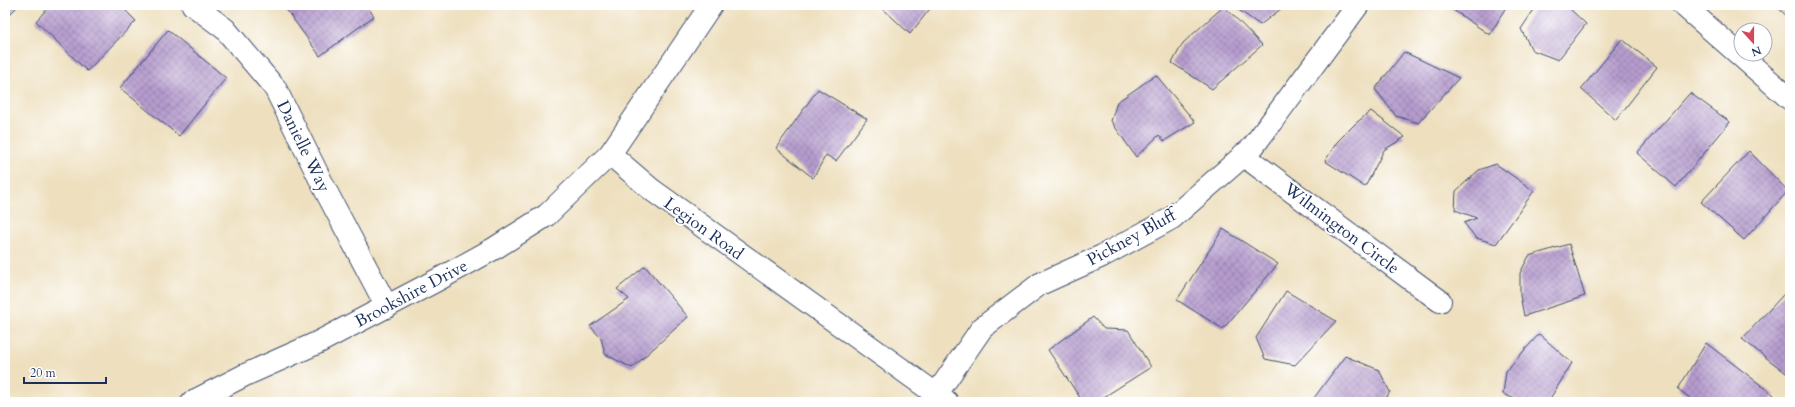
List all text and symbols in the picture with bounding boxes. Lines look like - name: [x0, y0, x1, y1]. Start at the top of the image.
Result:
- north arrow: [1733, 22, 1773, 62]
- text: N: [1749, 42, 1764, 60]
- street label: Danielle Way: [271, 97, 336, 196]
- street label: Wilmington Circle: [1279, 177, 1404, 279]
- street label: Legion Road: [659, 192, 748, 265]
- street label: Pickney Bluff: [1083, 202, 1182, 271]
- street label: Brookshire Drive: [351, 254, 472, 333]
- scale bar: [24, 359, 106, 385]
- text: 20 m: [30, 365, 57, 381]

